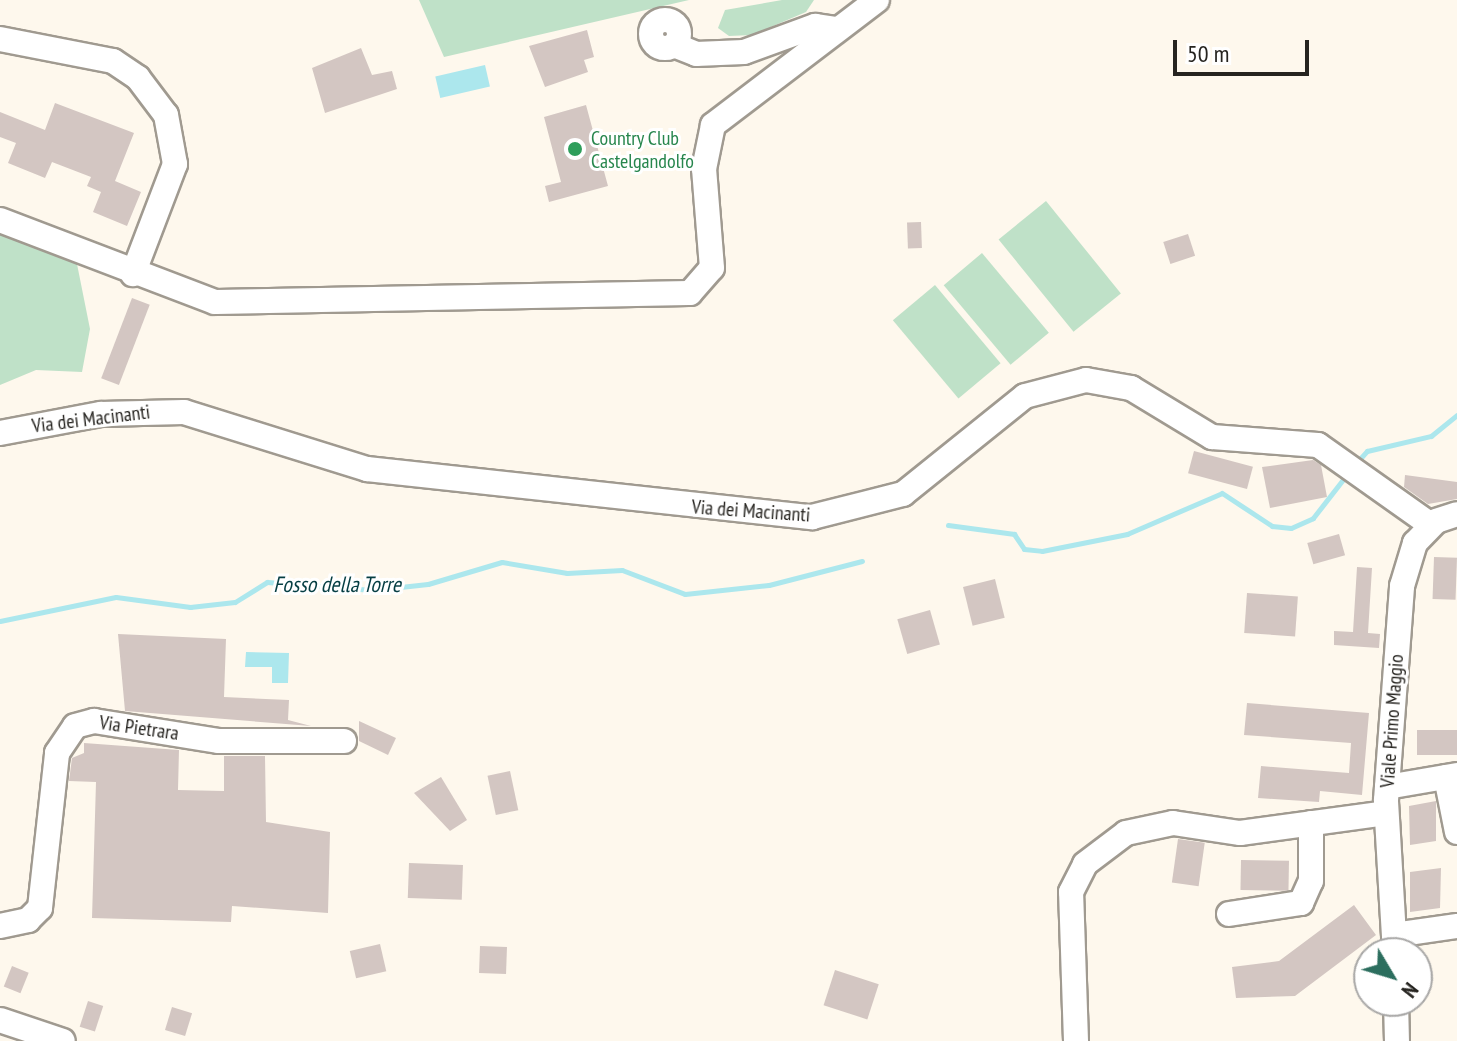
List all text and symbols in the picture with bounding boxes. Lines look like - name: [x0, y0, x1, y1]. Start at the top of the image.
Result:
- scale bar: [1177, 24, 1313, 74]
- text: 50 m: [1187, 38, 1229, 69]
- place label: Country Club Castelgandolfo: [591, 126, 694, 173]
- marker: Country Club Castelgandolfo: [566, 140, 584, 158]
- street label: Via dei Macinanti: [31, 400, 151, 438]
- street label: Via dei Macinanti: [691, 495, 811, 527]
- water label: Fosso della Torre: [273, 572, 401, 598]
- street label: Viale Primo Maggio: [1375, 653, 1409, 789]
- street label: Via Pietrara: [98, 711, 180, 745]
- north arrow: [1353, 937, 1433, 1017]
- text: N: [1396, 977, 1425, 1004]

